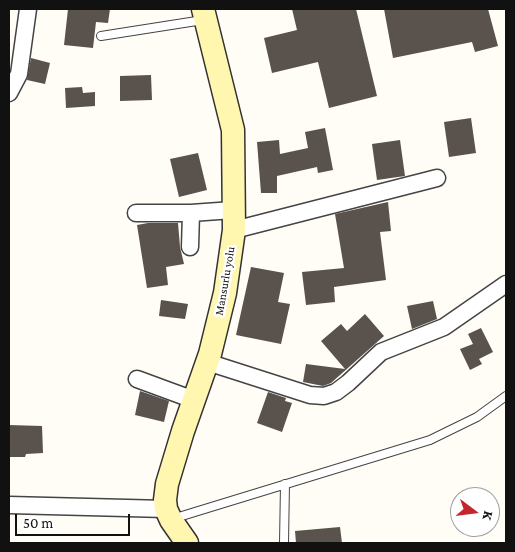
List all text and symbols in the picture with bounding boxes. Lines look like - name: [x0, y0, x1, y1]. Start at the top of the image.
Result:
- street label: Mansurlu yolu: [212, 245, 238, 317]
- north arrow: [450, 487, 500, 537]
- scale bar: [18, 504, 132, 536]
- text: K: [480, 509, 497, 522]
- text: 50 m: [23, 515, 53, 531]

